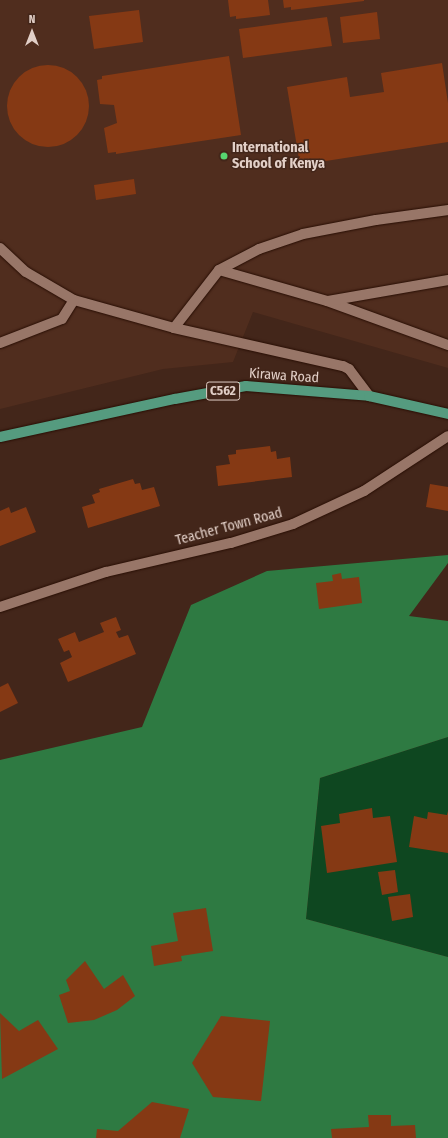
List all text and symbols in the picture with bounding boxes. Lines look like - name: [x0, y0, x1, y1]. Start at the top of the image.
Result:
- north arrow: [12, 12, 52, 52]
- text: N: [29, 13, 35, 26]
- place label: International School of Kenya: [232, 140, 325, 172]
- marker: International School of Kenya: [219, 151, 229, 161]
- street label: Kirawa Road: [248, 365, 320, 387]
- road number: C562: [206, 380, 240, 402]
- street label: Teacher Town Road: [174, 505, 284, 549]

